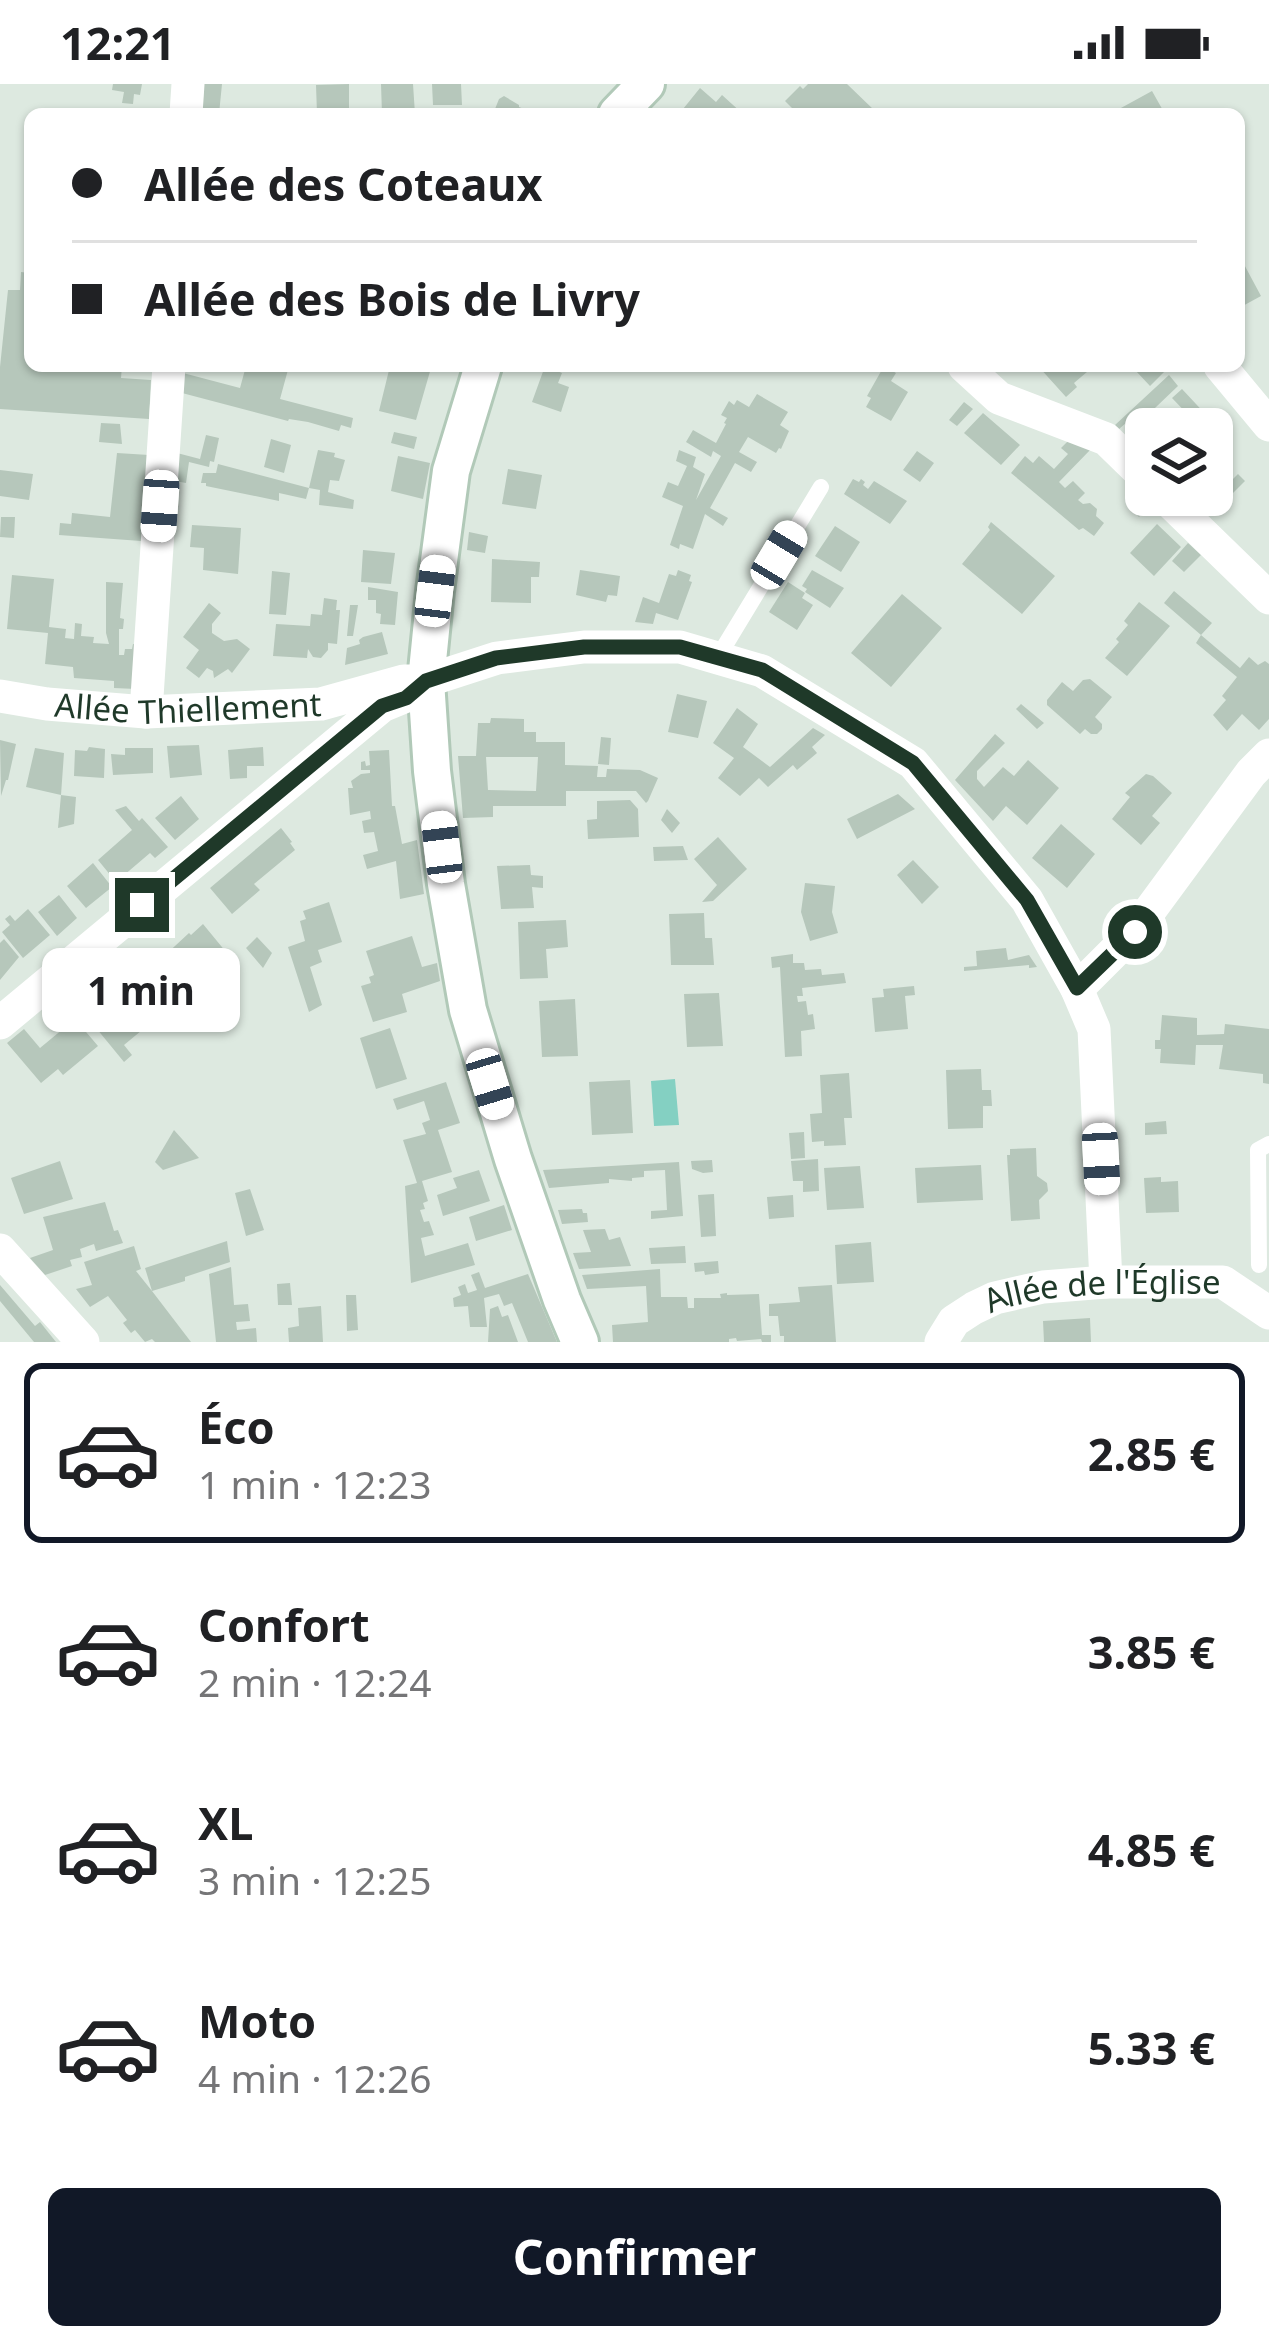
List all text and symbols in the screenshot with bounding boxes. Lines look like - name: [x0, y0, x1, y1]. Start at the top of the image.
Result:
- text: 12:21: [60, 12, 176, 73]
- text: Allée des Coteaux: [144, 153, 543, 214]
- text: Allée des Bois de Livry: [144, 268, 640, 329]
- map controls: [1125, 408, 1233, 516]
- button: layers: [1125, 408, 1233, 516]
- car: [140, 469, 180, 543]
- car: [745, 515, 813, 595]
- car: [413, 553, 457, 629]
- street label: Allée Thiellement: [53, 681, 323, 734]
- car: [420, 809, 464, 885]
- route end: [115, 878, 169, 932]
- route start: [1108, 905, 1162, 959]
- callout: 1 min: [43, 947, 241, 1031]
- text: 1 min: [87, 963, 195, 1016]
- car: [462, 1044, 518, 1124]
- car: [1081, 1122, 1121, 1196]
- street label: Allée de l'Église: [976, 1259, 1221, 1322]
- text: Éco: [198, 1396, 275, 1457]
- icon: car: [54, 1399, 162, 1507]
- text: 2.85 €: [1088, 1423, 1215, 1484]
- text: 1 min · 12:23: [198, 1457, 432, 1510]
- text: Confort: [198, 1594, 369, 1655]
- icon: car: [54, 1597, 162, 1705]
- text: 3.85 €: [1088, 1621, 1215, 1682]
- text: 2 min · 12:24: [198, 1655, 432, 1708]
- text: XL: [198, 1792, 253, 1853]
- icon: car: [54, 1795, 162, 1903]
- text: 4.85 €: [1088, 1819, 1215, 1880]
- text: 3 min · 12:25: [198, 1853, 432, 1906]
- text: Moto: [198, 1990, 316, 2051]
- icon: car: [54, 1993, 162, 2101]
- text: 5.33 €: [1088, 2017, 1215, 2078]
- text: 4 min · 12:26: [198, 2051, 432, 2104]
- button: Confirmer: [48, 2188, 1221, 2326]

